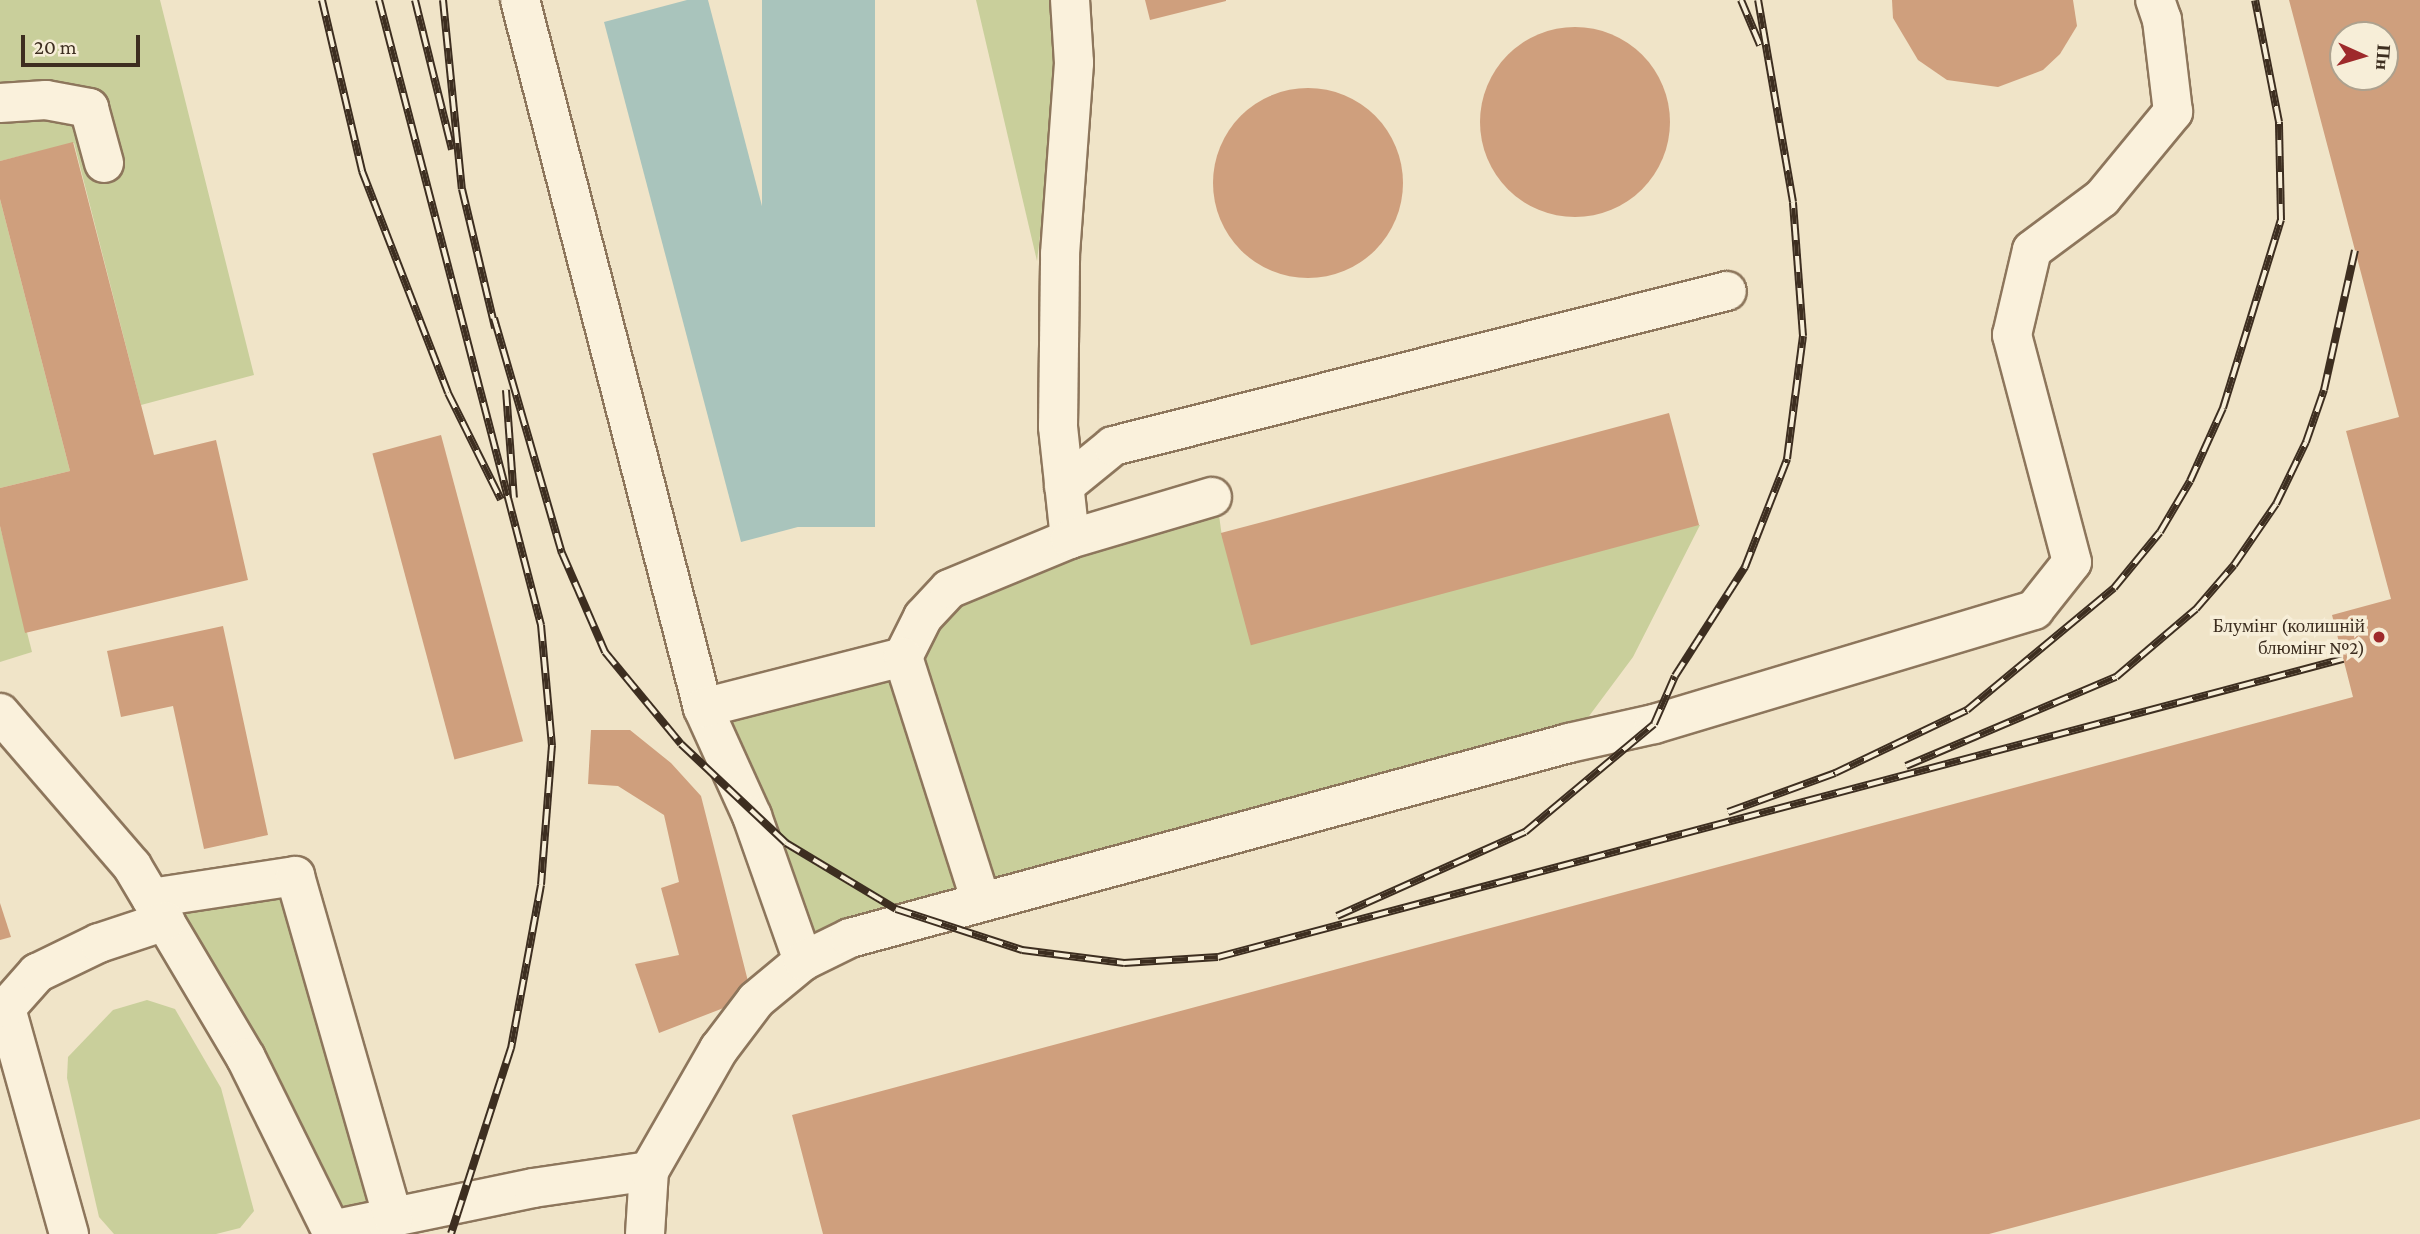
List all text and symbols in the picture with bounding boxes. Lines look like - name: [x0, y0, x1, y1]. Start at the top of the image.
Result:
- scale bar: [24, 21, 144, 65]
- north arrow: [2329, 21, 2399, 91]
- text: 20 m: [34, 35, 77, 59]
- text: Пн: [2372, 44, 2395, 71]
- place label: Блумінг (колишній блюмінг №2): [2213, 615, 2365, 659]
- marker: Блумінг (колишній блюмінг №2): [2371, 629, 2387, 645]

